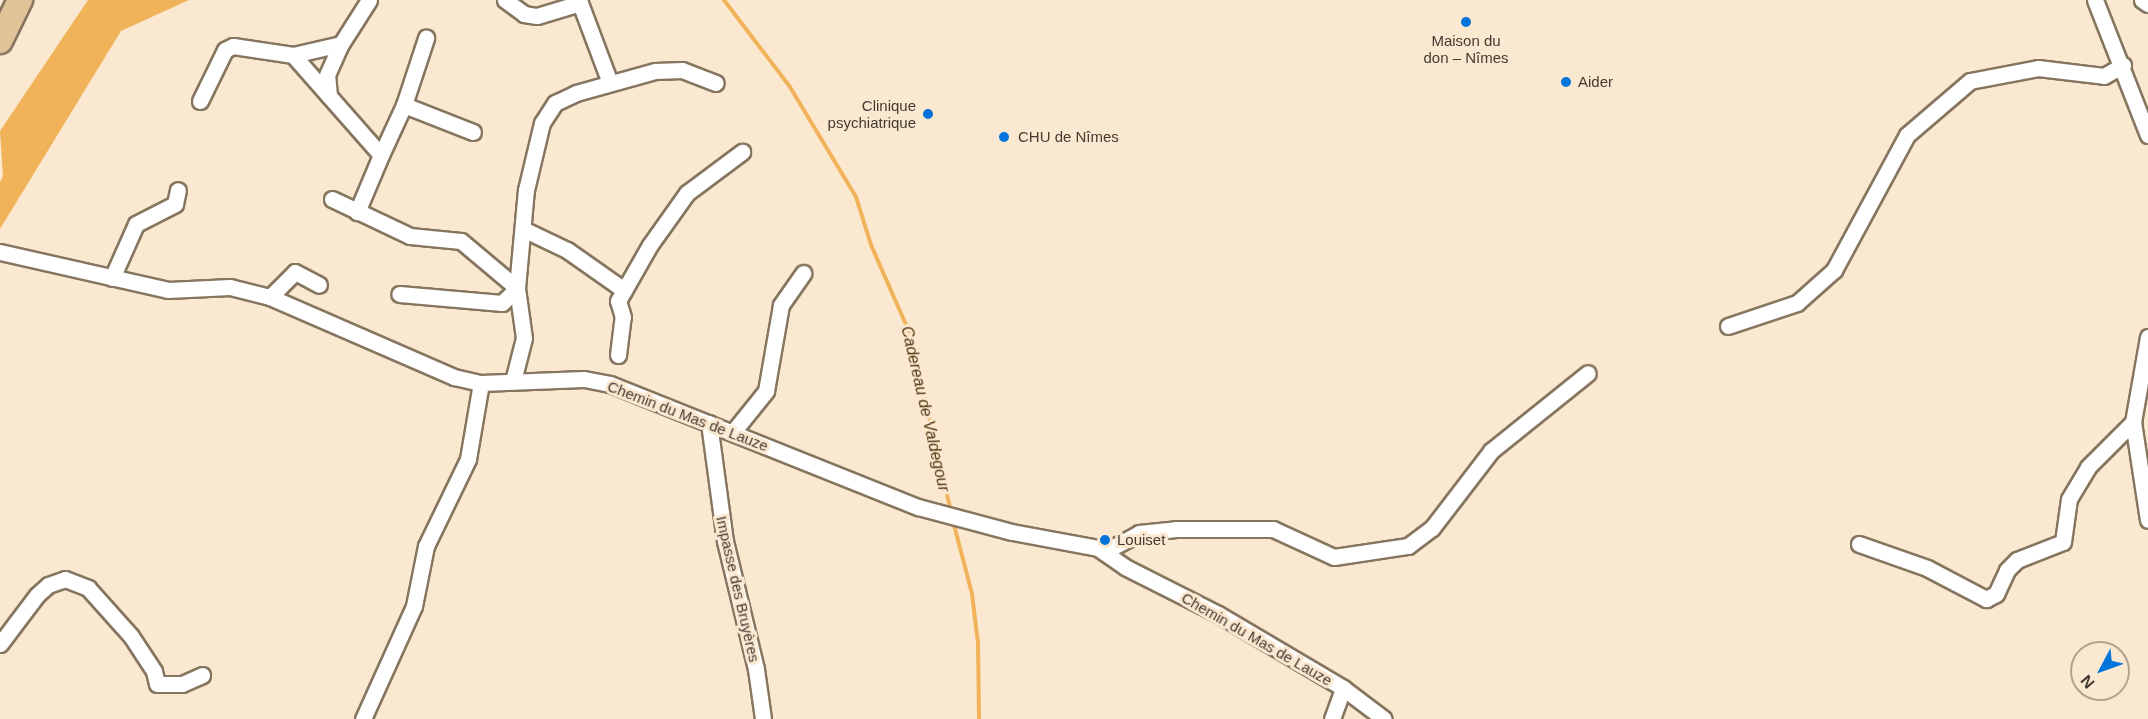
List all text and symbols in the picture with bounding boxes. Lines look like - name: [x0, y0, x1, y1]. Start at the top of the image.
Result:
- marker: Maison du don – Nîmes: [1459, 15, 1473, 29]
- place label: Maison du don – Nîmes: [1423, 31, 1509, 66]
- place label: Aider: [1578, 73, 1613, 91]
- marker: Aider: [1559, 75, 1573, 89]
- place label: Clinique psychiatrique: [828, 96, 916, 131]
- marker: Clinique psychiatrique: [921, 107, 935, 121]
- marker: CHU de Nîmes: [995, 128, 1013, 146]
- place label: CHU de Nîmes: [1018, 128, 1119, 146]
- water label: Cadereau de Valdegour: [897, 324, 953, 494]
- street label: Chemin du Mas de Lauze: [605, 377, 771, 455]
- street label: Impasse des Bruyères: [712, 514, 764, 664]
- place label: Louiset: [1117, 531, 1165, 549]
- marker: Louiset: [1098, 533, 1112, 547]
- street label: Chemin du Mas de Lauze: [1178, 588, 1336, 690]
- north arrow: [2070, 641, 2130, 701]
- text: N: [2077, 672, 2098, 692]

